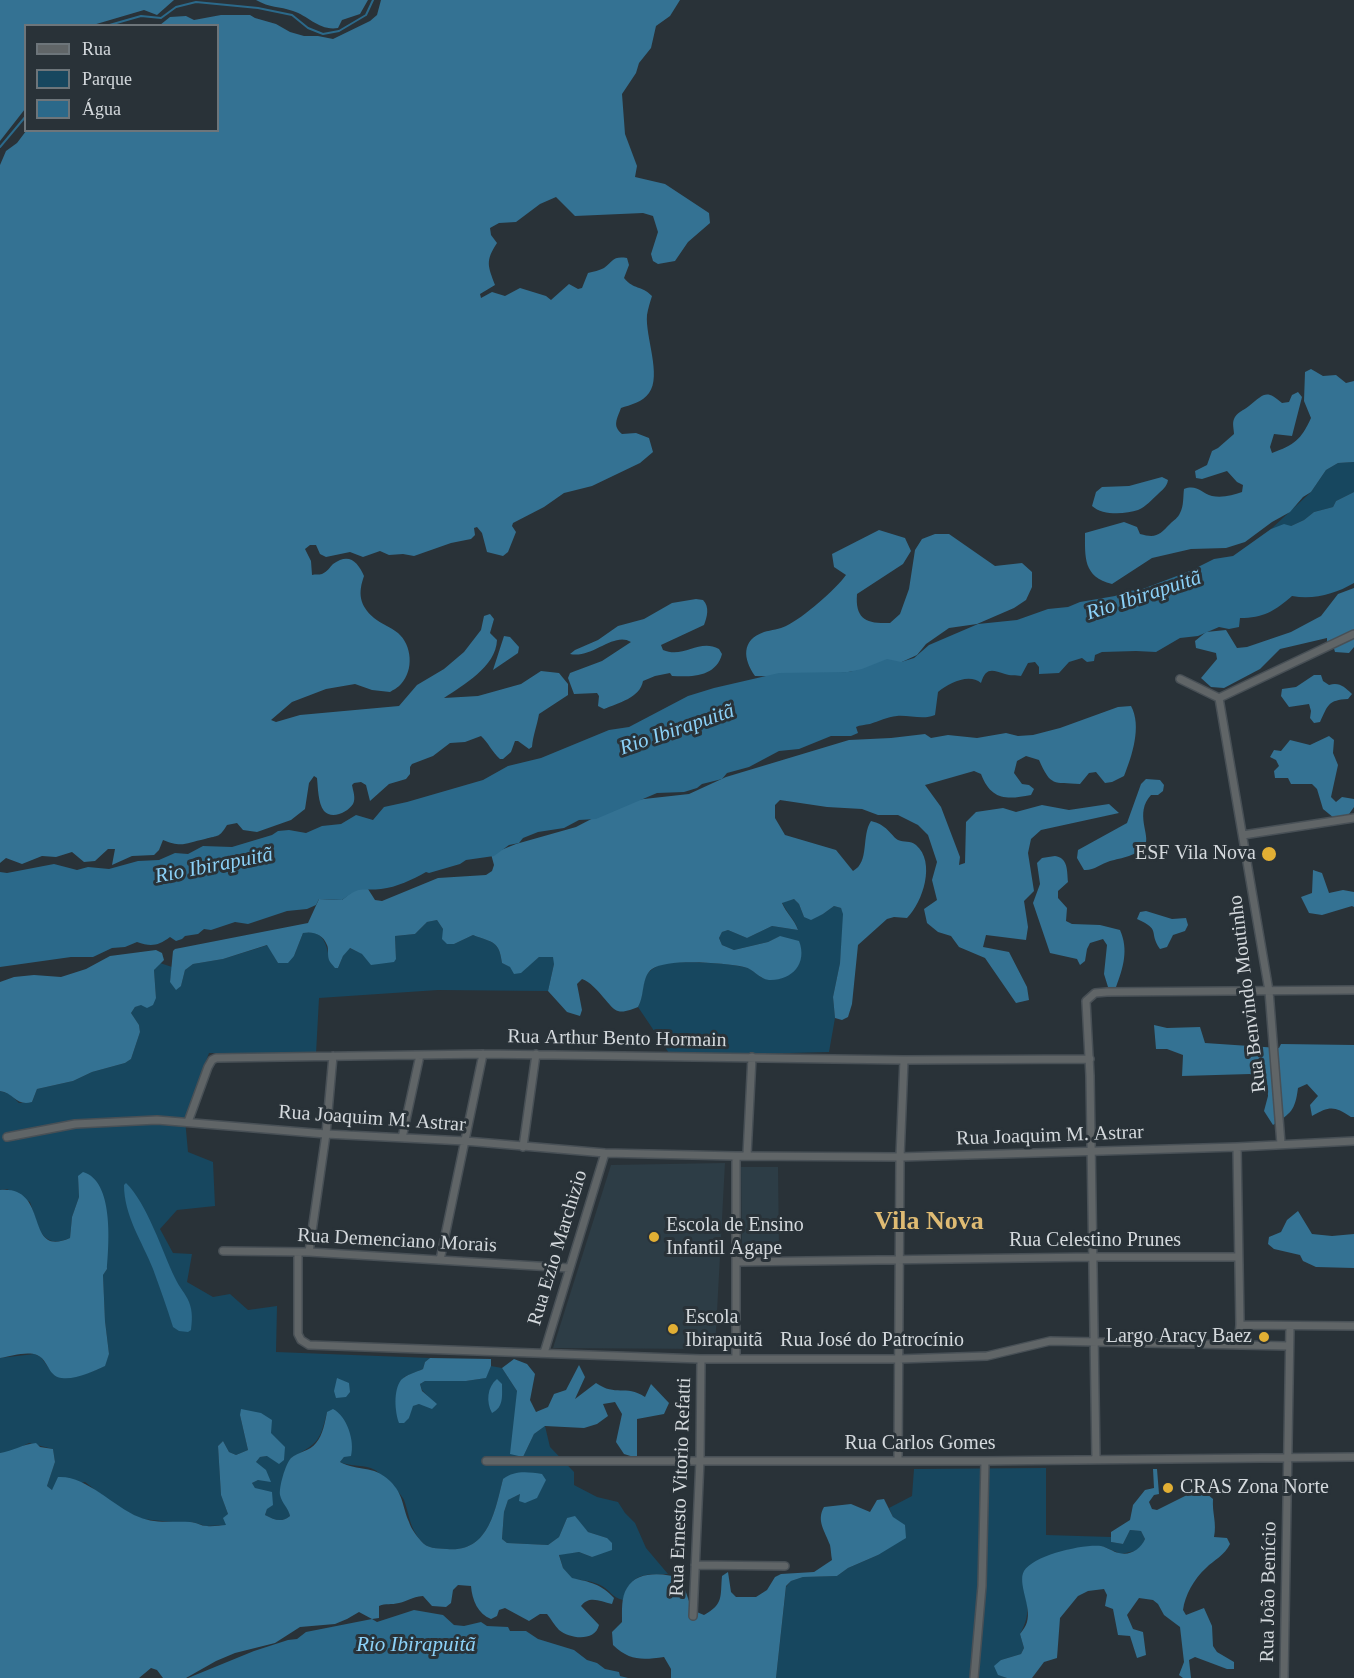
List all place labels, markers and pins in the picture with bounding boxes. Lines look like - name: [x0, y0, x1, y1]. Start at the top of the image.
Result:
- place label: ESF Vila Nova: [1135, 842, 1256, 866]
- marker: ESF Vila Nova: [1260, 845, 1278, 863]
- place label: Escola de Ensino Infantil Agape: [666, 1214, 804, 1261]
- marker: Escola de Ensino Infantil Agape: [647, 1230, 661, 1244]
- place label: Escola Ibirapuitã: [685, 1306, 763, 1353]
- marker: Escola Ibirapuitã: [666, 1322, 680, 1336]
- place label: Largo Aracy Baez: [1106, 1325, 1252, 1349]
- marker: Largo Aracy Baez: [1257, 1330, 1271, 1344]
- place label: CRAS Zona Norte: [1180, 1476, 1329, 1500]
- marker: CRAS Zona Norte: [1161, 1481, 1175, 1495]

